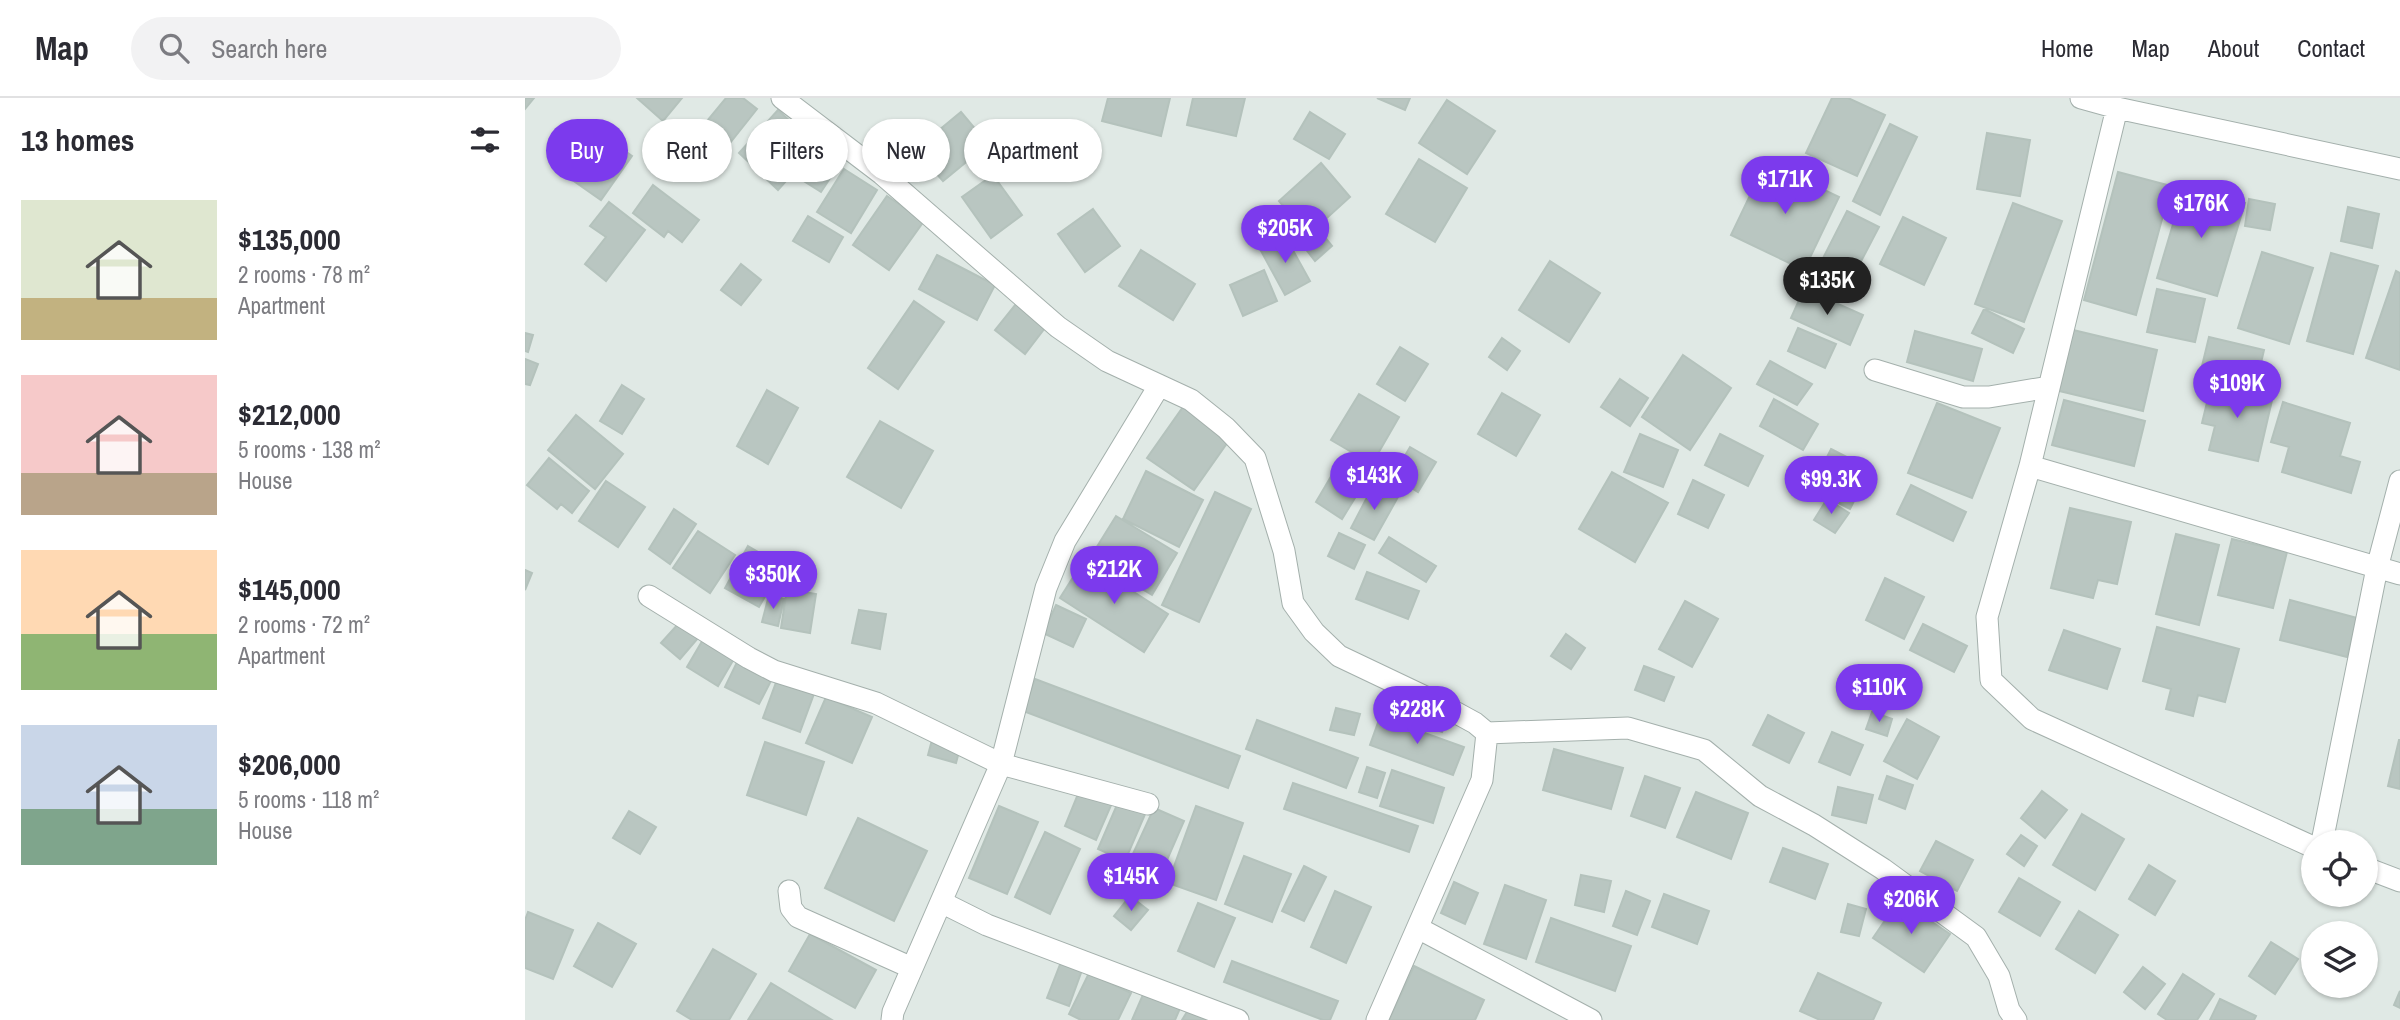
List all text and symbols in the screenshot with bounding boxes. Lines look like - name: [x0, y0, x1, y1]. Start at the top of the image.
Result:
- search box: [131, 17, 621, 80]
- text: Map: [35, 26, 89, 70]
- icon: search: [155, 29, 193, 67]
- text: Search here: [211, 31, 327, 66]
- text: Home: [2041, 32, 2093, 64]
- text: Map: [2131, 32, 2170, 64]
- text: About: [2208, 32, 2259, 64]
- text: Contact: [2297, 32, 2365, 64]
- chip: Buy: [546, 119, 628, 182]
- chip: Rent: [642, 119, 732, 182]
- chip: Filters: [746, 119, 848, 182]
- chip: New: [862, 119, 950, 182]
- chip: Apartment: [964, 119, 1102, 182]
- text: 13 homes: [21, 120, 135, 160]
- icon: filters: [466, 121, 504, 159]
- pin: $171K: [1736, 156, 1834, 216]
- text: $171K: [1757, 163, 1813, 194]
- pin: $176K: [2152, 180, 2250, 240]
- text: $176K: [2173, 187, 2229, 218]
- pin: $205K: [1236, 206, 1334, 265]
- text: $205K: [1257, 212, 1313, 243]
- text: $135,000: [238, 219, 341, 259]
- icon: home: [77, 228, 161, 312]
- pin: $135K: [1778, 258, 1876, 317]
- text: 2 rooms · 78 m²: [238, 259, 370, 290]
- text: $135K: [1799, 264, 1855, 295]
- text: Apartment: [238, 290, 325, 321]
- pin: $109K: [2188, 360, 2286, 420]
- text: $109K: [2209, 367, 2265, 398]
- text: $212,000: [238, 394, 341, 434]
- icon: home: [77, 403, 161, 487]
- text: 5 rooms · 138 m²: [238, 434, 381, 465]
- pin: $143K: [1325, 452, 1423, 512]
- pin: $99.3K: [1774, 456, 1888, 516]
- text: $143K: [1346, 459, 1402, 490]
- text: $99.3K: [1801, 463, 1861, 494]
- text: House: [238, 465, 293, 496]
- pin: $212K: [1065, 546, 1163, 606]
- pin: $350K: [724, 552, 822, 611]
- text: $212K: [1086, 553, 1142, 584]
- text: $350K: [745, 558, 801, 589]
- text: $145,000: [238, 569, 341, 609]
- icon: home: [77, 578, 161, 662]
- text: 2 rooms · 72 m²: [238, 609, 370, 640]
- text: Apartment: [238, 640, 325, 671]
- pin: $110K: [1830, 664, 1928, 724]
- text: $110K: [1852, 671, 1906, 702]
- pin: $228K: [1368, 686, 1466, 746]
- text: $228K: [1389, 693, 1445, 724]
- text: $206,000: [238, 744, 341, 784]
- icon: home: [77, 753, 161, 837]
- text: 5 rooms · 118 m²: [238, 784, 379, 815]
- text: House: [238, 815, 293, 846]
- map controls: [2301, 830, 2378, 998]
- button: locate: [2301, 830, 2378, 907]
- pin: $145K: [1082, 854, 1180, 913]
- text: $145K: [1103, 860, 1159, 891]
- pin: $206K: [1862, 876, 1960, 936]
- text: $206K: [1883, 883, 1939, 914]
- button: layers: [2301, 921, 2378, 998]

